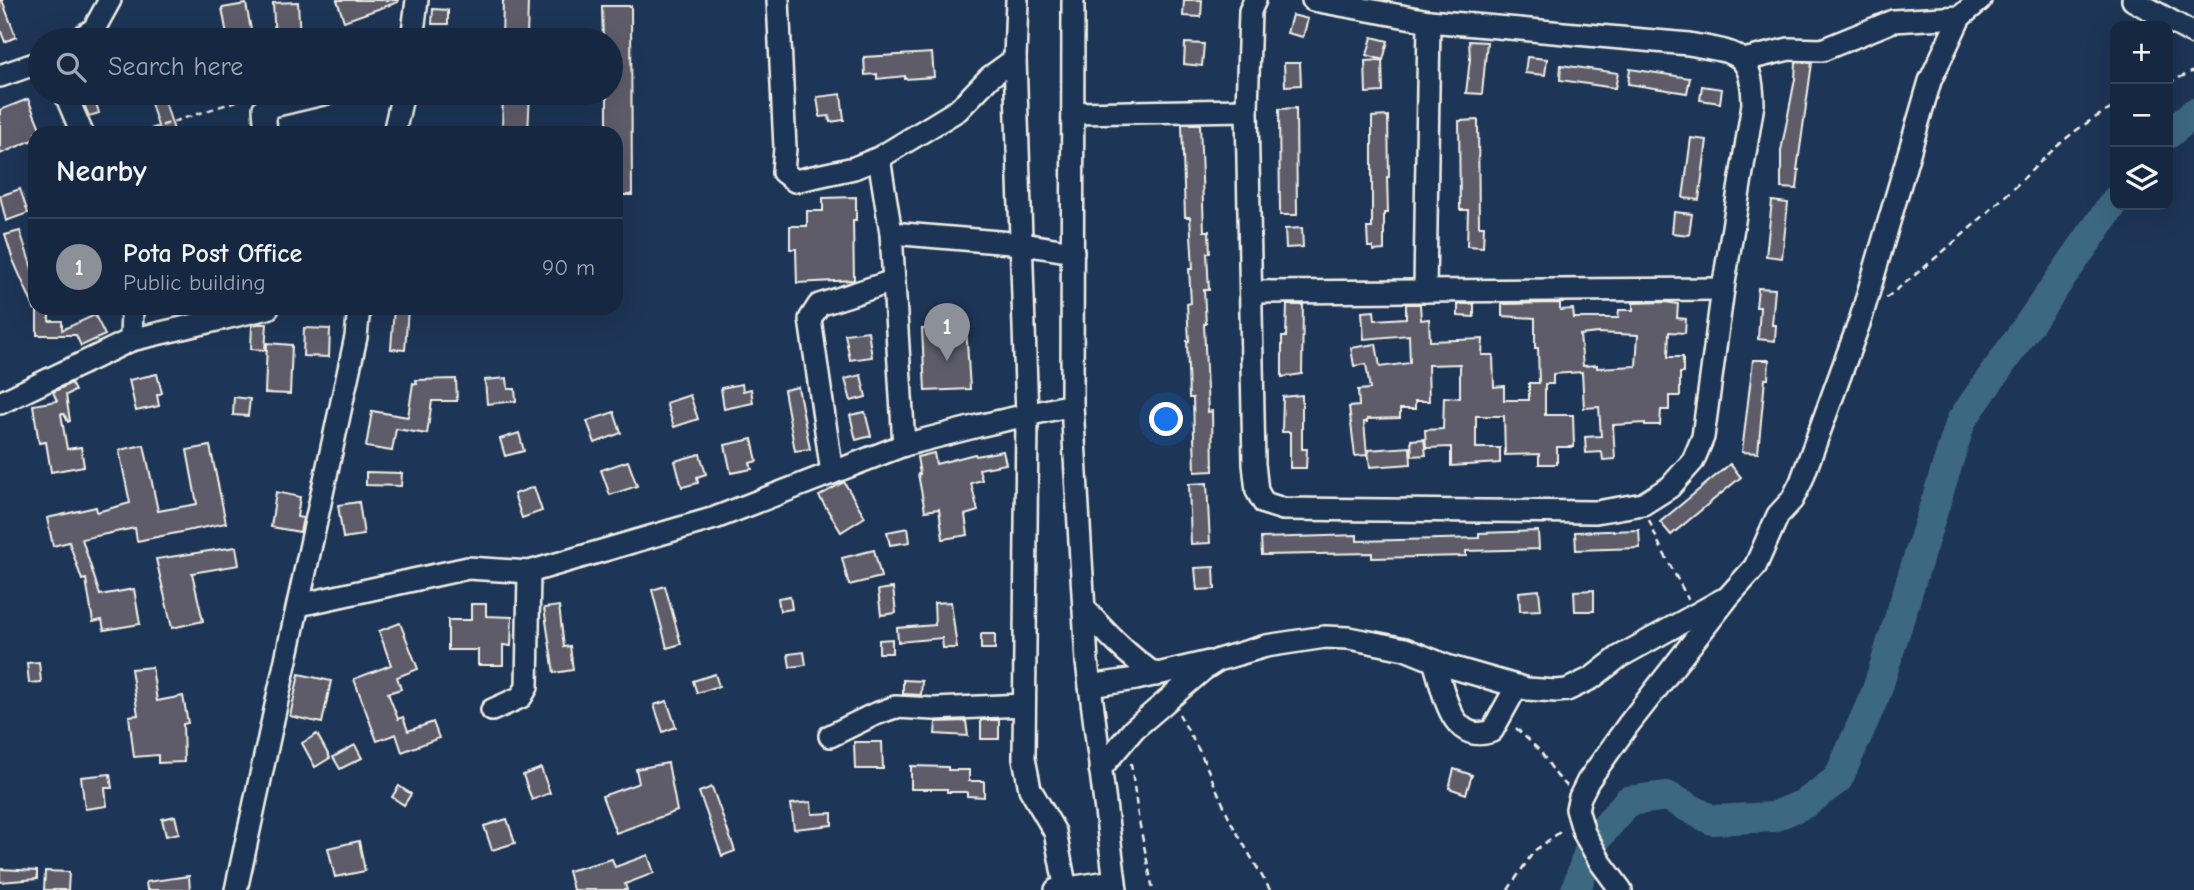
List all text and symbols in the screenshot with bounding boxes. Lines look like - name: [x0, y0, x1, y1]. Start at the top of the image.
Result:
- map controls: [2110, 21, 2173, 210]
- button: +: [2110, 21, 2173, 84]
- search box: [28, 28, 623, 105]
- icon: search: [52, 48, 90, 86]
- text: Search here: [108, 52, 243, 82]
- button: −: [2110, 84, 2173, 147]
- button: layers: [2110, 147, 2173, 210]
- text: Nearby: [56, 154, 147, 189]
- text: Pota Post Office: [123, 239, 302, 269]
- text: 1: [74, 254, 84, 281]
- text: 90 m: [542, 254, 595, 281]
- text: Public building: [123, 269, 266, 296]
- pin: 1: [924, 303, 970, 361]
- your location: [1149, 402, 1183, 436]

